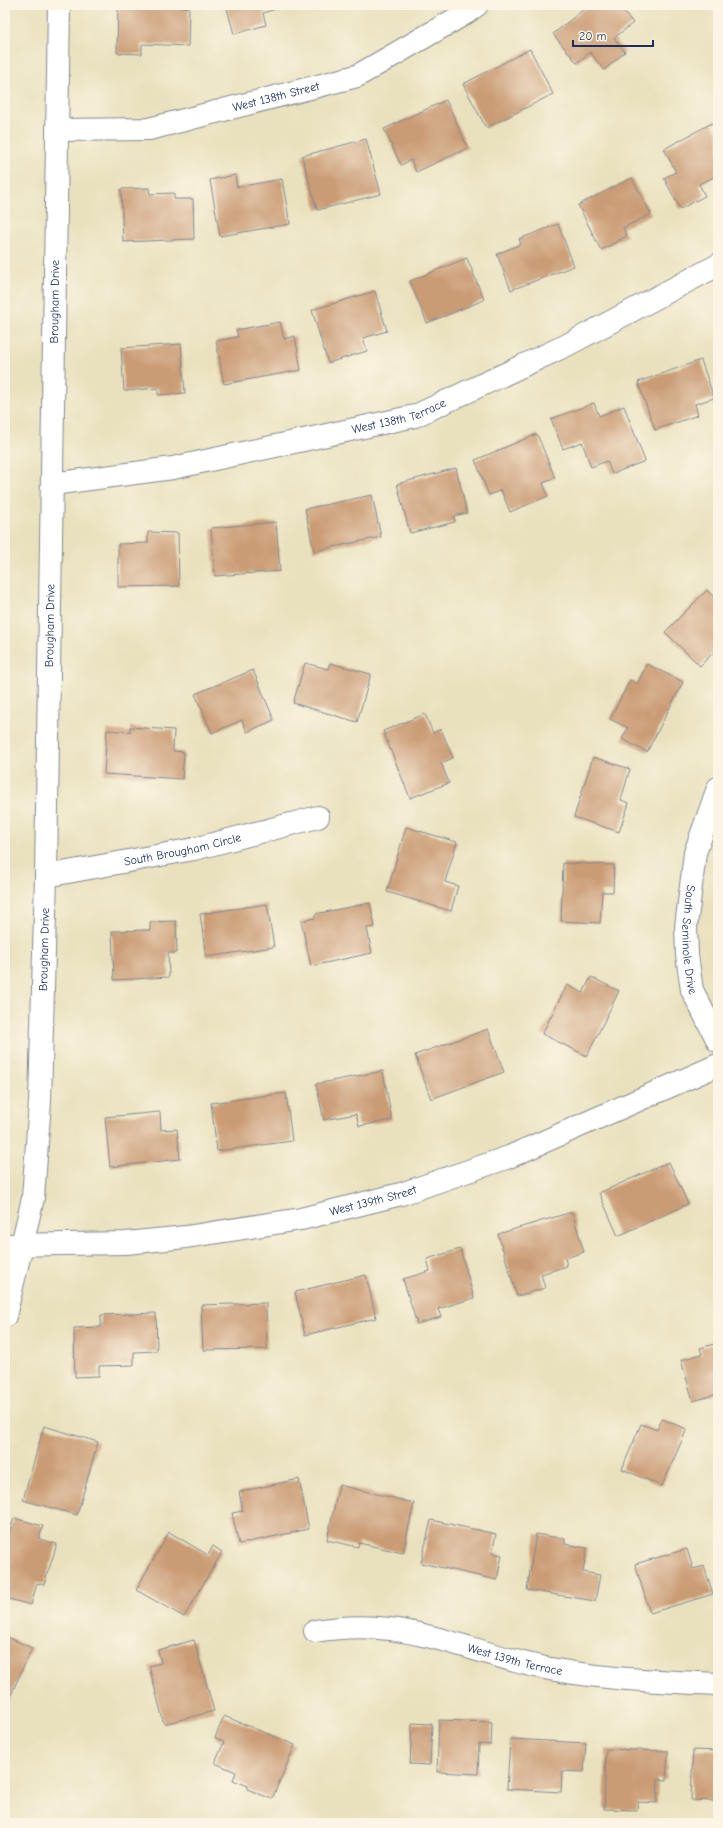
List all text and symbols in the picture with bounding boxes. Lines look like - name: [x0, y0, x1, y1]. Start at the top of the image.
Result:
- scale bar: [573, 22, 653, 48]
- text: 20 m: [579, 29, 607, 43]
- street label: West 138th Street: [231, 79, 321, 114]
- street label: Brougham Drive: [47, 260, 62, 343]
- street label: West 138th Terrace: [351, 396, 448, 436]
- street label: Brougham Drive: [42, 584, 57, 667]
- street label: South Brougham Circle: [123, 830, 243, 869]
- street label: South Seminole Drive: [679, 884, 700, 997]
- street label: Brougham Drive: [36, 908, 52, 991]
- street label: West 139th Street: [328, 1182, 419, 1219]
- street label: West 139th Terrace: [466, 1640, 564, 1678]

